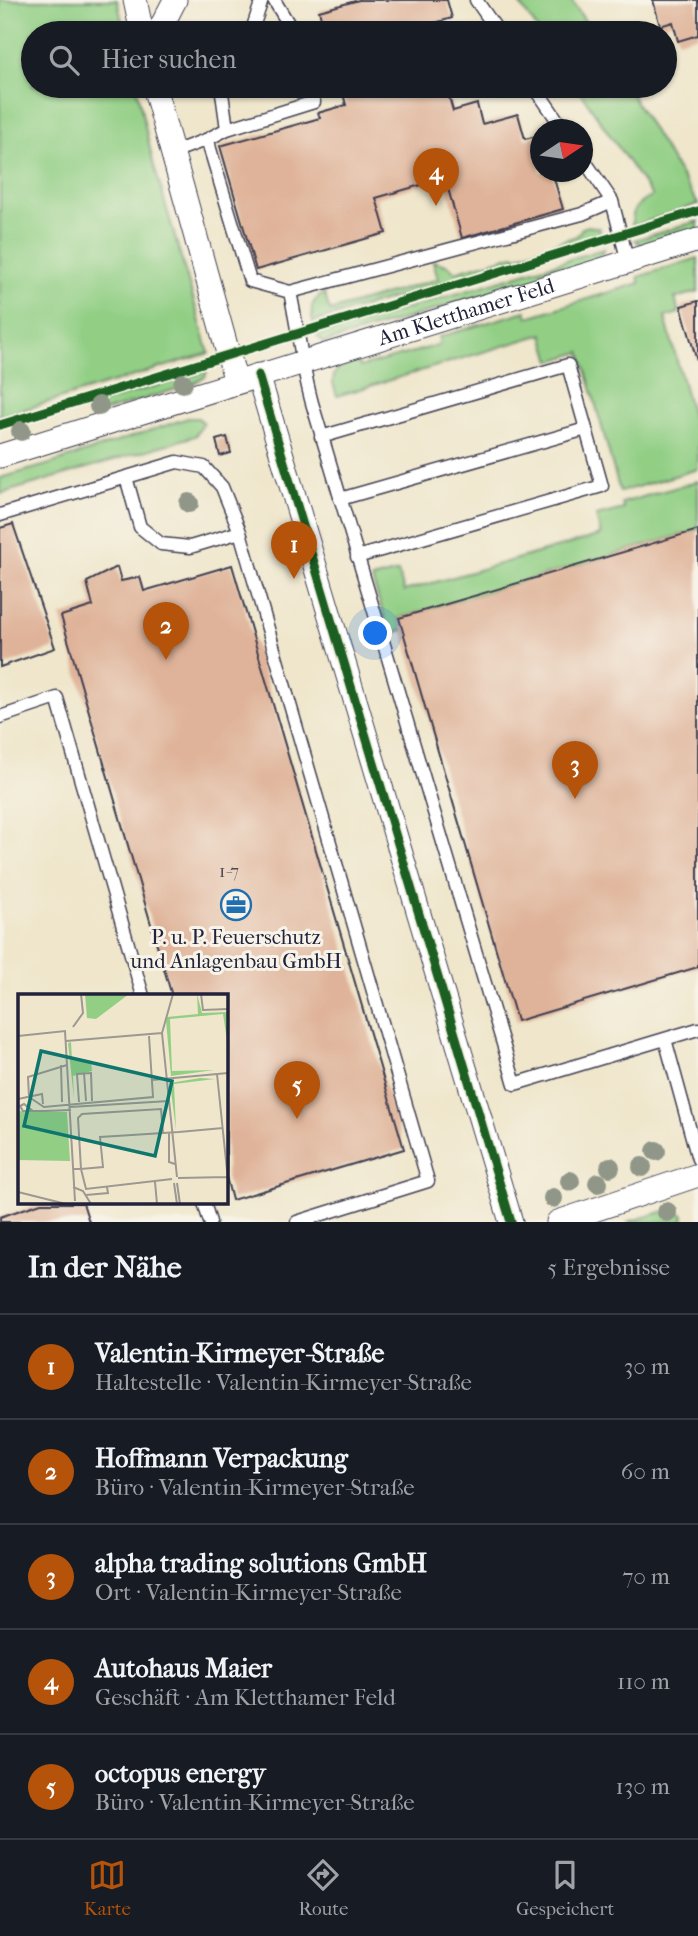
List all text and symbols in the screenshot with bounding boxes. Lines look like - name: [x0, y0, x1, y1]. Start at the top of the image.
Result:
- search box: [21, 21, 677, 98]
- icon: search: [45, 41, 83, 79]
- text: Hier suchen: [101, 44, 237, 75]
- north arrow: [530, 119, 593, 182]
- pin: 4: [413, 148, 459, 206]
- street label: Am Kletthamer Feld: [374, 273, 558, 351]
- pin: 1: [271, 521, 317, 579]
- pin: 2: [143, 602, 189, 660]
- your location: [358, 616, 392, 650]
- pin: 3: [552, 741, 598, 799]
- house number: 1-7: [219, 861, 239, 882]
- office icon: P. u. P. Feuerschutz und Anlagenbau GmbH: [219, 888, 253, 922]
- place label: P. u. P. Feuerschutz und Anlagenbau GmbH: [129, 925, 342, 973]
- inset map: [18, 994, 228, 1204]
- pin: 5: [274, 1061, 320, 1119]
- text: In der Nähe: [28, 1250, 182, 1285]
- text: 5 Ergebnisse: [547, 1254, 670, 1281]
- text: Valentin-Kirmeyer-Straße: [95, 1338, 384, 1369]
- text: 1: [47, 1353, 55, 1380]
- text: 30 m: [624, 1353, 670, 1380]
- text: Haltestelle · Valentin-Kirmeyer-Straße: [95, 1369, 472, 1396]
- text: Hoffmann Verpackung: [95, 1443, 348, 1474]
- text: 2: [45, 1458, 57, 1485]
- text: 60 m: [621, 1458, 670, 1485]
- text: Büro · Valentin-Kirmeyer-Straße: [95, 1474, 415, 1501]
- text: alpha trading solutions GmbH: [95, 1548, 427, 1579]
- text: 3: [46, 1563, 56, 1590]
- text: 70 m: [622, 1563, 670, 1590]
- text: Ort · Valentin-Kirmeyer-Straße: [95, 1579, 402, 1606]
- text: Autohaus Maier: [95, 1653, 272, 1684]
- text: 4: [44, 1668, 58, 1695]
- text: 110 m: [617, 1668, 670, 1695]
- text: Geschäft · Am Kletthamer Feld: [95, 1684, 396, 1711]
- text: octopus energy: [95, 1758, 266, 1789]
- text: 5: [46, 1773, 56, 1800]
- text: 130 m: [616, 1773, 670, 1800]
- text: Büro · Valentin-Kirmeyer-Straße: [95, 1789, 415, 1816]
- tab: Karte: [84, 1856, 131, 1920]
- tab: Route: [299, 1856, 348, 1920]
- tab: Gespeichert: [516, 1856, 614, 1920]

